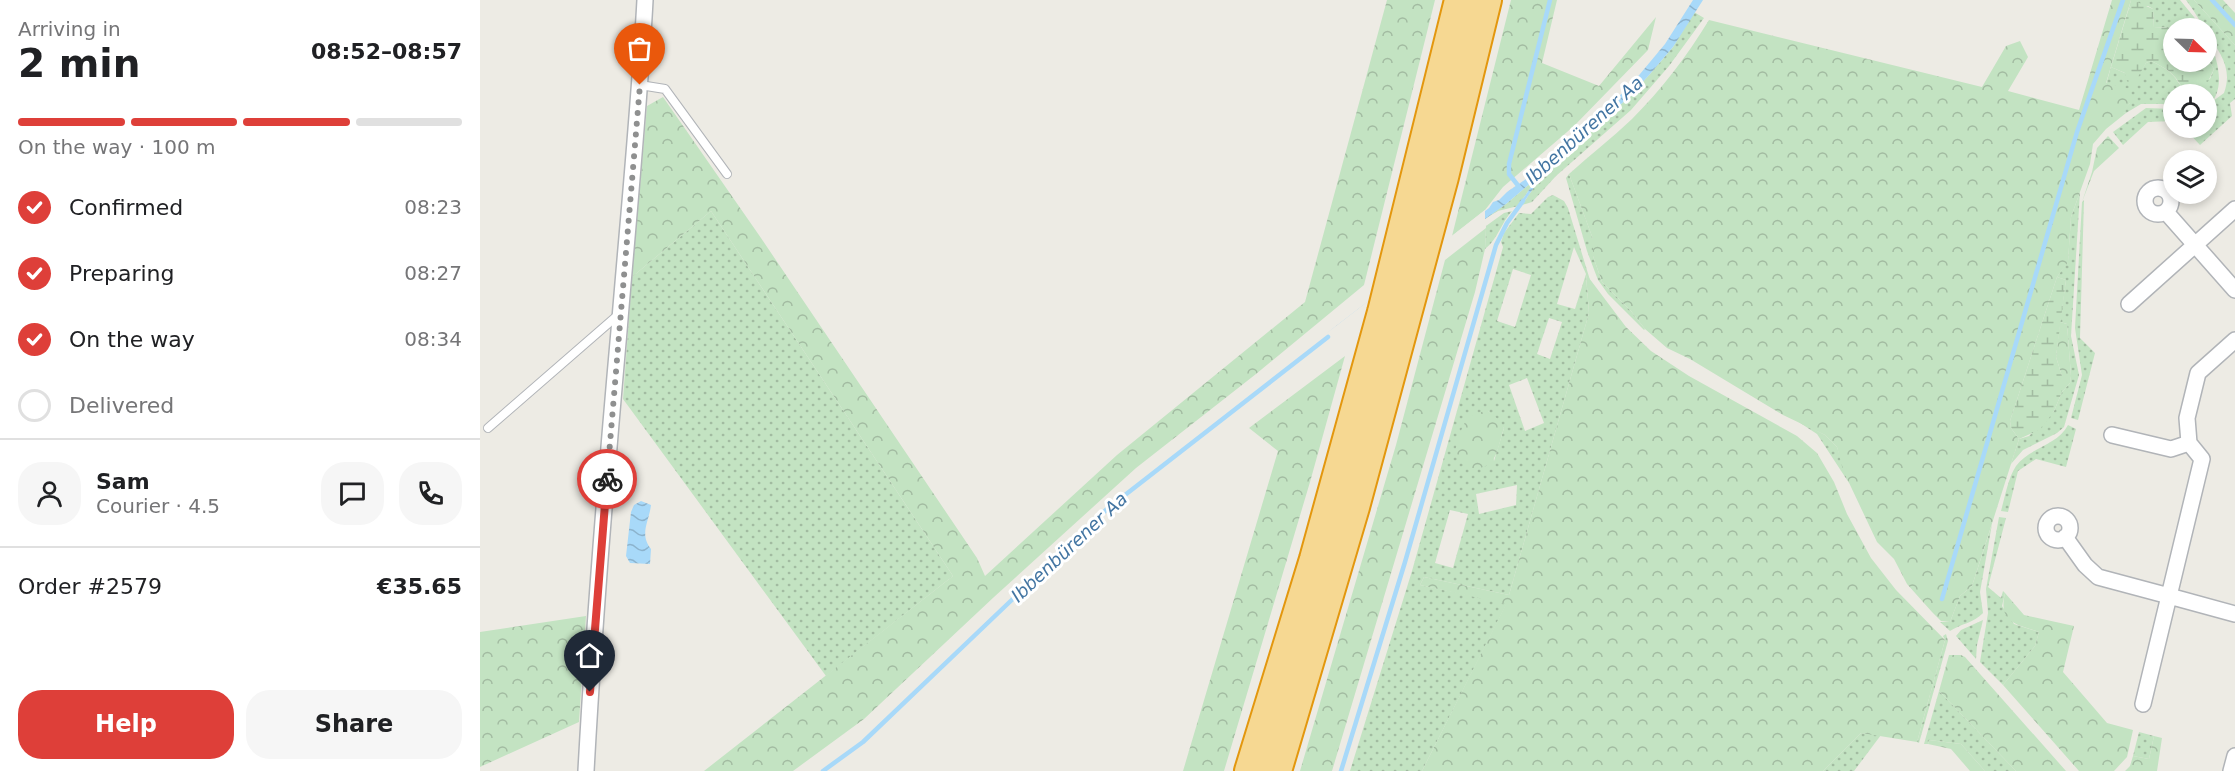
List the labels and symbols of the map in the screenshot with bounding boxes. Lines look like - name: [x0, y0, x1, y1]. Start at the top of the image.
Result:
- north arrow: [2163, 18, 2217, 72]
- pin: [614, 23, 665, 85]
- water label: Ibbenbürener Aa: [1521, 72, 1647, 188]
- courier: [577, 449, 637, 509]
- water label: Ibbenbürener Aa: [1007, 488, 1131, 606]
- pin: [564, 630, 615, 692]

